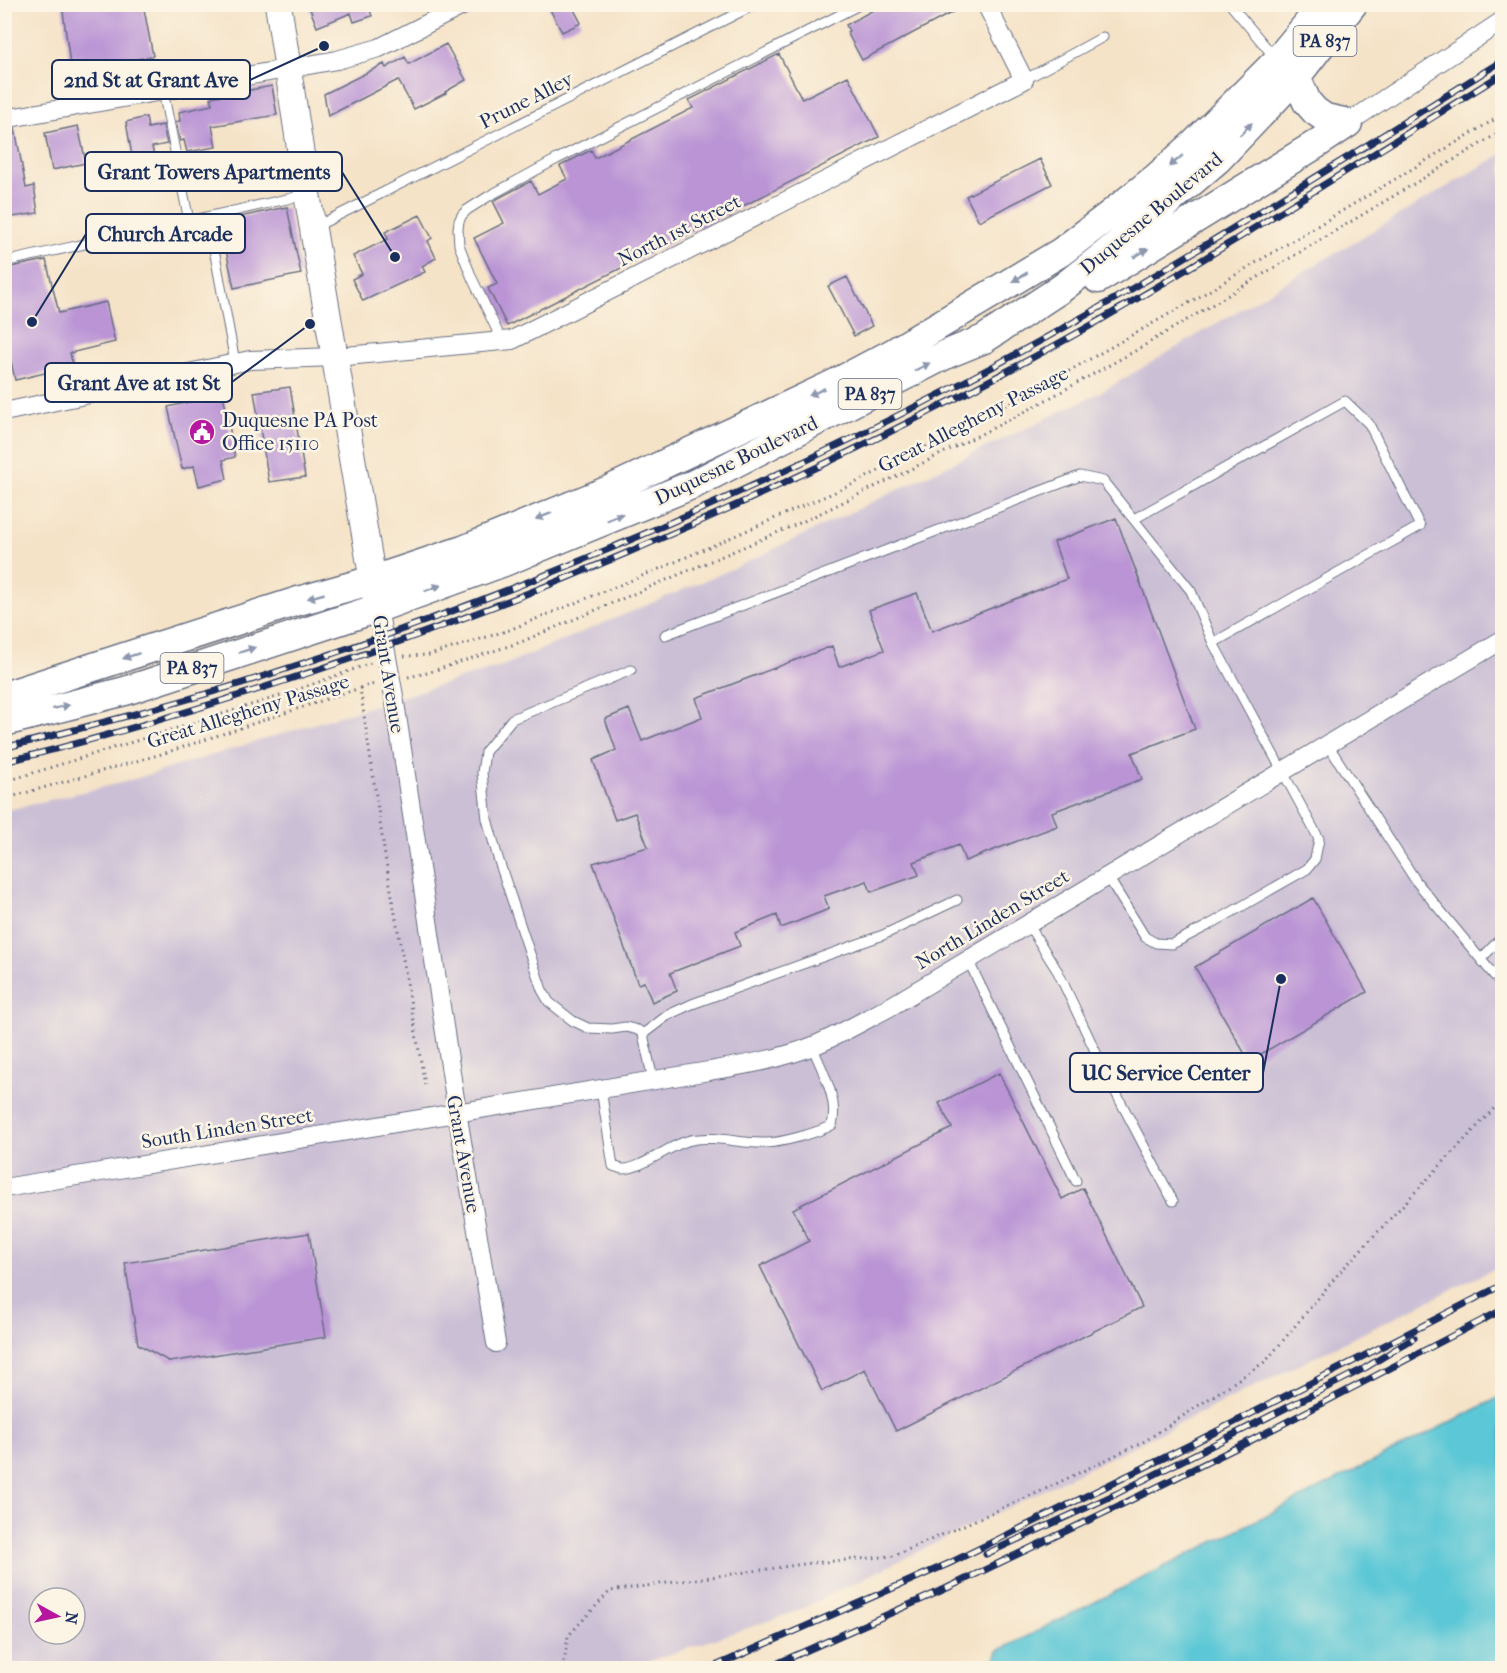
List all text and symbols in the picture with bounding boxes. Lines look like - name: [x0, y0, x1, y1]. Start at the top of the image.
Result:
- road number: PA 837: [1294, 26, 1356, 56]
- callout: 2nd St at Grant Ave: [52, 60, 250, 99]
- street label: Prune Alley: [476, 66, 578, 134]
- text: 2nd St at Grant Ave: [64, 68, 239, 92]
- one-way arrow: [1239, 123, 1253, 137]
- street label: Duquesne Boulevard: [1076, 146, 1228, 280]
- callout: Grant Towers Apartments: [85, 152, 342, 191]
- one-way arrow: [1168, 154, 1184, 167]
- text: Grant Towers Apartments: [97, 160, 331, 184]
- street label: North 1st Street: [614, 190, 745, 271]
- callout: Church Arcade: [86, 214, 245, 253]
- text: Church Arcade: [97, 222, 233, 246]
- one-way arrow: [1133, 247, 1149, 258]
- one-way arrow: [1011, 272, 1028, 282]
- street label: Great Allegheny Passage: [874, 361, 1072, 477]
- one-way arrow: [914, 362, 931, 372]
- callout: Grant Ave at 1st St: [45, 363, 232, 402]
- text: Grant Ave at 1st St: [58, 371, 221, 395]
- road number: PA 837: [838, 379, 902, 409]
- one-way arrow: [808, 387, 826, 397]
- place label: Duquesne PA Post Office 15110: [222, 409, 378, 455]
- street label: Duquesne Boulevard: [651, 410, 823, 510]
- public building icon: Duquesne PA Post Office 15110: [187, 417, 217, 447]
- one-way arrow: [535, 511, 553, 521]
- one-way arrow: [606, 512, 623, 521]
- one-way arrow: [424, 583, 442, 593]
- one-way arrow: [307, 592, 325, 601]
- street label: Grant Avenue: [368, 613, 409, 735]
- one-way arrow: [238, 645, 256, 654]
- one-way arrow: [122, 651, 140, 661]
- road number: PA 837: [160, 653, 224, 683]
- street label: Great Allegheny Passage: [144, 670, 352, 753]
- one-way arrow: [52, 702, 70, 712]
- street label: North Linden Street: [911, 865, 1073, 974]
- callout: UC Service Center: [1070, 1053, 1263, 1092]
- text: UC Service Center: [1080, 1061, 1252, 1085]
- street label: Grant Avenue: [442, 1093, 485, 1215]
- street label: South Linden Street: [140, 1104, 314, 1153]
- north arrow: [27, 1586, 87, 1646]
- text: N: [61, 1611, 82, 1626]

